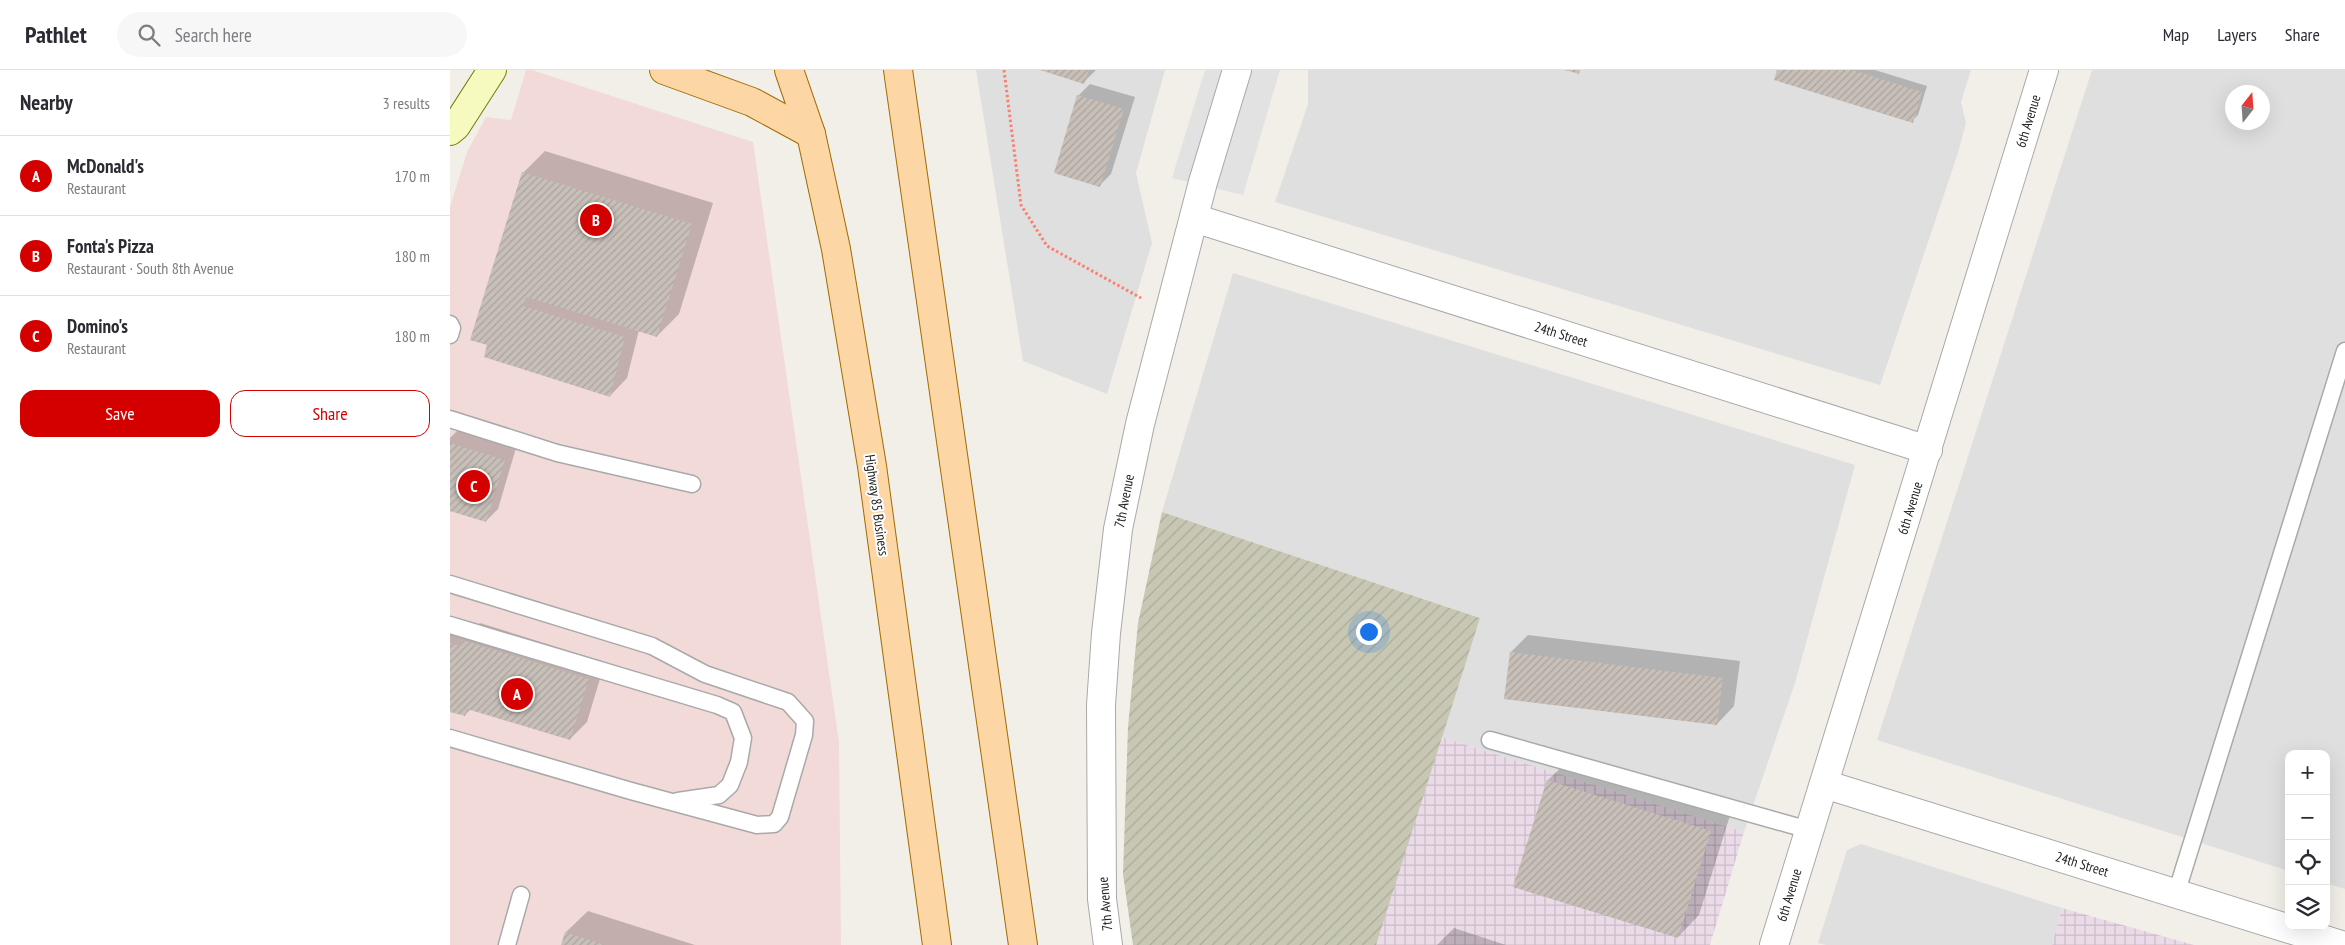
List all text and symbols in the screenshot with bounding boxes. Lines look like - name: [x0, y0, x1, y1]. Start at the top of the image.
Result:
- search box: [117, 12, 467, 57]
- text: Pathlet: [25, 19, 87, 50]
- icon: search: [135, 21, 163, 49]
- text: Search here: [175, 23, 252, 47]
- text: Map: [2163, 23, 2189, 46]
- text: Layers: [2217, 23, 2257, 46]
- text: Share: [2285, 23, 2320, 46]
- north arrow: [2225, 85, 2270, 130]
- text: Nearby: [20, 89, 73, 116]
- street label: 6th Avenue: [2011, 92, 2045, 150]
- text: 3 results: [383, 93, 430, 113]
- text: McDonald's: [67, 154, 144, 178]
- text: A: [32, 166, 40, 186]
- text: 170 m: [395, 166, 430, 186]
- text: Restaurant: [67, 178, 126, 198]
- pin: B: [580, 201, 612, 239]
- text: Fonta's Pizza: [67, 234, 154, 258]
- text: B: [32, 246, 40, 266]
- text: 180 m: [395, 246, 430, 266]
- text: Restaurant · South 8th Avenue: [67, 258, 234, 278]
- text: Domino's: [67, 314, 128, 338]
- street label: 24th Street: [1532, 317, 1590, 351]
- text: C: [32, 326, 40, 346]
- text: 180 m: [395, 326, 430, 346]
- text: Restaurant: [67, 338, 126, 358]
- button: Save: [20, 390, 220, 437]
- button: Share: [230, 390, 430, 437]
- street label: Highway 85 Business: [861, 453, 893, 557]
- pin: C: [458, 467, 490, 505]
- street label: 7th Avenue: [1110, 472, 1138, 529]
- street label: 6th Avenue: [1893, 479, 1927, 537]
- your location: [1356, 619, 1382, 645]
- pin: A: [501, 675, 533, 713]
- map controls: [2285, 750, 2330, 930]
- button: +: [2285, 750, 2330, 795]
- button: −: [2285, 795, 2330, 840]
- button: locate: [2285, 840, 2330, 885]
- street label: 24th Street: [2053, 847, 2111, 881]
- street label: 6th Avenue: [1772, 866, 1806, 924]
- street label: 7th Avenue: [1094, 876, 1116, 932]
- button: layers: [2285, 885, 2330, 930]

